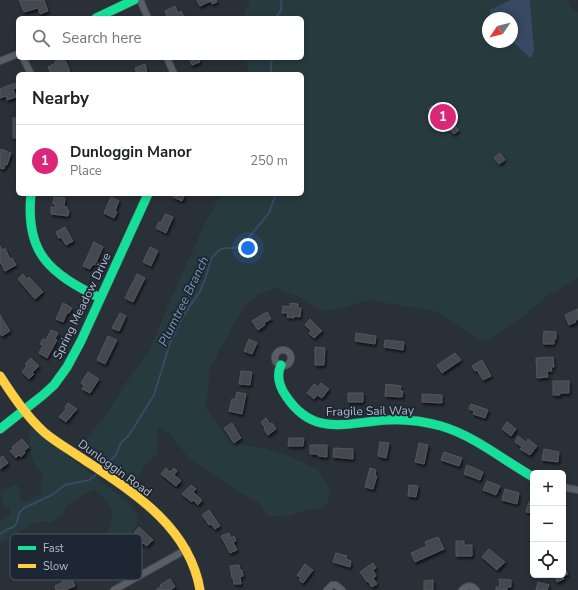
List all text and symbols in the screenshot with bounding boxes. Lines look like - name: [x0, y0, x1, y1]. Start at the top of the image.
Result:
- north arrow: [482, 12, 518, 48]
- search box: [16, 16, 304, 60]
- icon: search: [30, 27, 52, 49]
- text: Search here: [62, 28, 142, 48]
- text: Nearby: [32, 87, 89, 110]
- pin: 1: [430, 102, 456, 132]
- text: Dunloggin Manor: [70, 142, 192, 162]
- text: 1: [41, 152, 49, 170]
- text: 250 m: [250, 152, 288, 170]
- text: Place: [70, 162, 102, 180]
- your location: [238, 238, 258, 258]
- street label: Spring Meadow Drive: [49, 250, 115, 362]
- water label: Plumtree Branch: [154, 254, 213, 349]
- street label: Fragile Sail Way: [326, 402, 415, 420]
- street label: Dunloggin Road: [75, 436, 155, 500]
- map controls: [530, 470, 566, 578]
- button: +: [530, 470, 566, 506]
- button: −: [530, 506, 566, 542]
- legend: [10, 534, 142, 580]
- text: Fast: [43, 541, 64, 556]
- button: locate: [530, 542, 566, 578]
- text: Slow: [43, 559, 68, 574]

